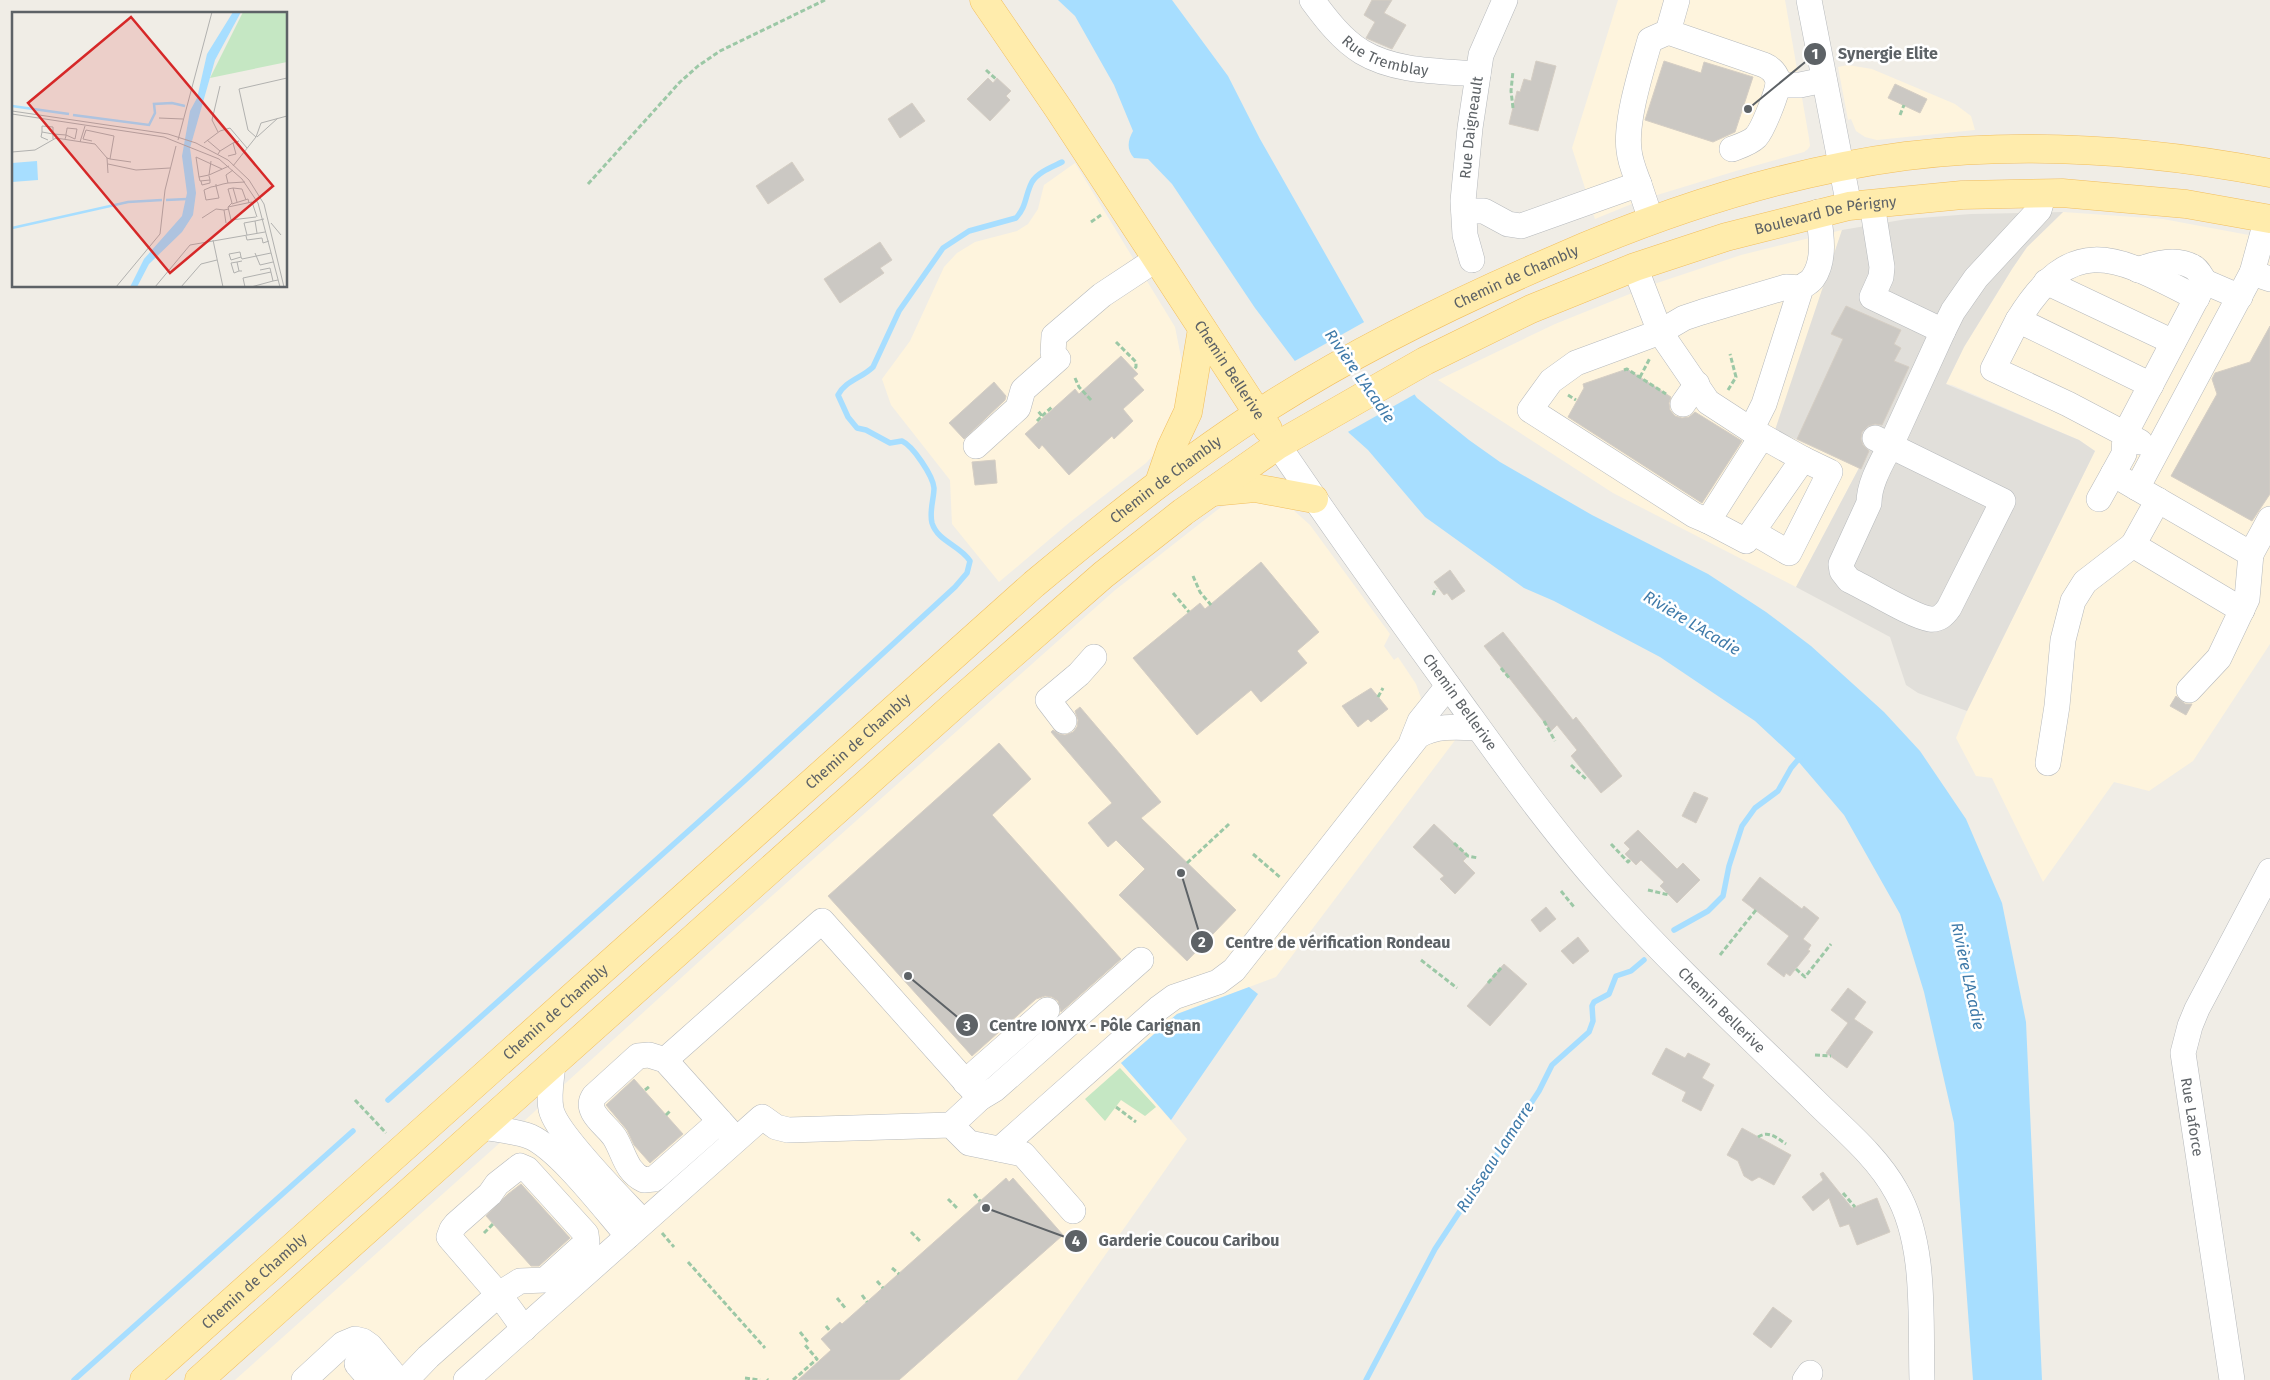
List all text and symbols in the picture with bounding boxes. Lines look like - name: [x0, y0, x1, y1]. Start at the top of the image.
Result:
- inset map: [12, 12, 288, 288]
- street label: Rue Tremblay: [1338, 31, 1430, 80]
- callout: Synergie Elite: [1803, 38, 1948, 69]
- text: Synergie Elite: [1838, 44, 1938, 63]
- text: 1: [1812, 45, 1818, 63]
- street label: Rue Daigneault: [1456, 74, 1487, 180]
- street label: Boulevard De Périgny: [1753, 192, 1898, 238]
- street label: Chemin de Chambly: [1451, 241, 1582, 313]
- street label: Chemin Bellerive: [1190, 317, 1268, 423]
- water label: Rivière L'Acadie: [1321, 326, 1399, 426]
- street label: Chemin de Chambly: [1106, 432, 1225, 527]
- water label: Rivière L'Acadie: [1640, 587, 1744, 659]
- street label: Chemin Bellerive: [1419, 650, 1501, 754]
- street label: Chemin de Chambly: [802, 689, 915, 793]
- water label: Rivière L'Acadie: [1947, 921, 1989, 1031]
- callout: Centre de vérification Rondeau: [1190, 927, 1460, 958]
- text: 2: [1198, 933, 1206, 951]
- text: Centre de vérification Rondeau: [1225, 933, 1451, 952]
- street label: Chemin de Chambly: [499, 960, 612, 1064]
- street label: Chemin Bellerive: [1674, 964, 1769, 1057]
- callout: Centre IONYX - Pôle Carignan: [955, 1010, 1211, 1041]
- text: Centre IONYX - Pôle Carignan: [989, 1016, 1201, 1035]
- text: 3: [962, 1017, 971, 1035]
- street label: Rue Laforce: [2177, 1076, 2207, 1158]
- water label: Ruisseau Lamarre: [1452, 1098, 1538, 1216]
- callout: Garderie Coucou Caribou: [1063, 1225, 1289, 1256]
- street label: Chemin de Chambly: [198, 1229, 311, 1333]
- text: Garderie Coucou Caribou: [1099, 1231, 1279, 1250]
- text: 4: [1072, 1232, 1081, 1250]

